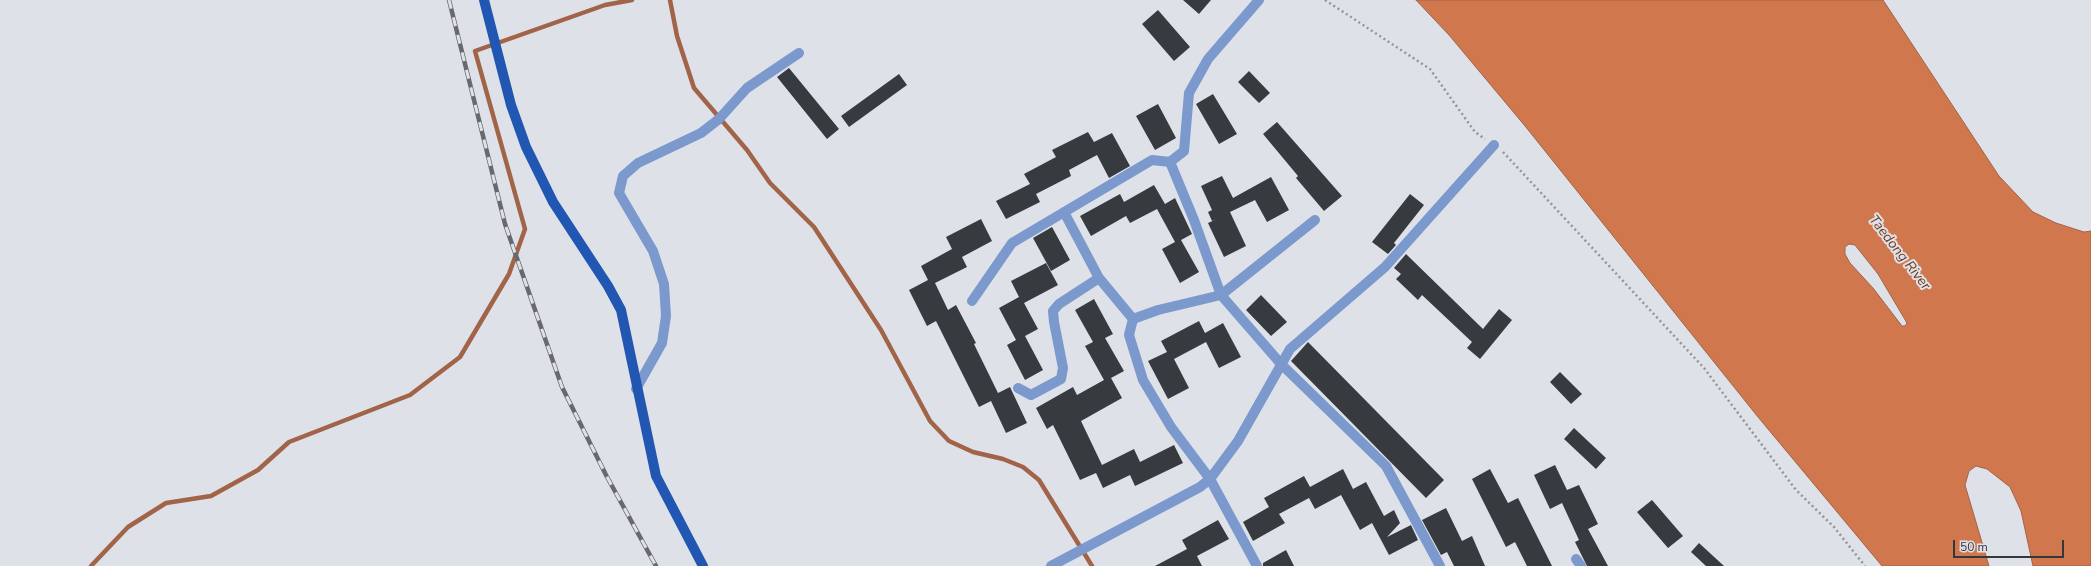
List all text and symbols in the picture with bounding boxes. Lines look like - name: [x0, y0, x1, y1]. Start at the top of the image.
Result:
- water label: Taedong River: [1865, 212, 1933, 294]
- scale bar: [1955, 532, 2066, 558]
- text: 50 m: [1960, 539, 1988, 555]

